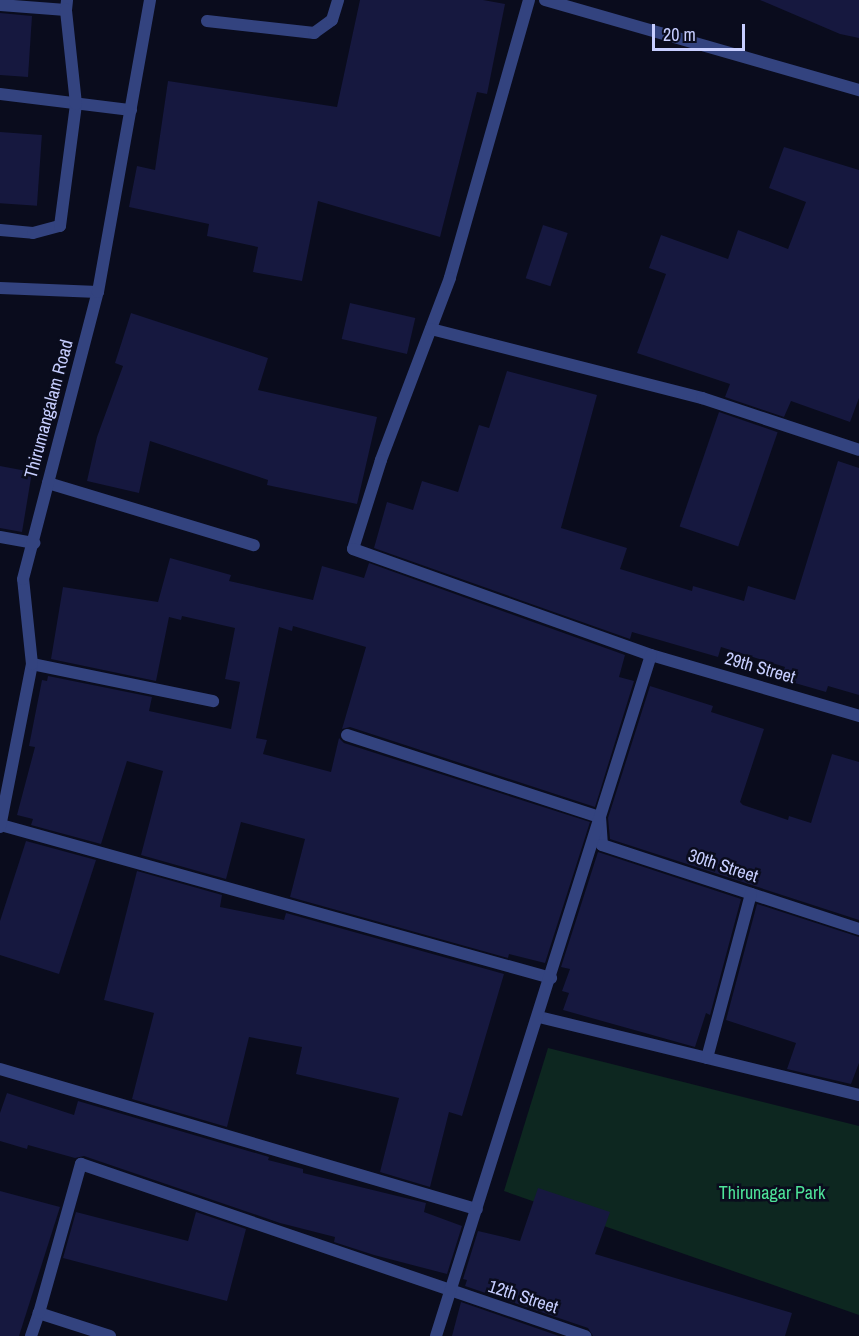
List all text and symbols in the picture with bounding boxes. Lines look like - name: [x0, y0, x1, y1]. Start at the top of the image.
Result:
- scale bar: [655, 12, 748, 50]
- text: 20 m: [663, 22, 696, 47]
- street label: Thirumangalam Road: [20, 337, 78, 481]
- street label: 29th Street: [722, 648, 798, 688]
- street label: 30th Street: [685, 845, 761, 887]
- park label: Thirunagar Park: [719, 1182, 825, 1204]
- street label: 12th Street: [485, 1276, 561, 1318]

